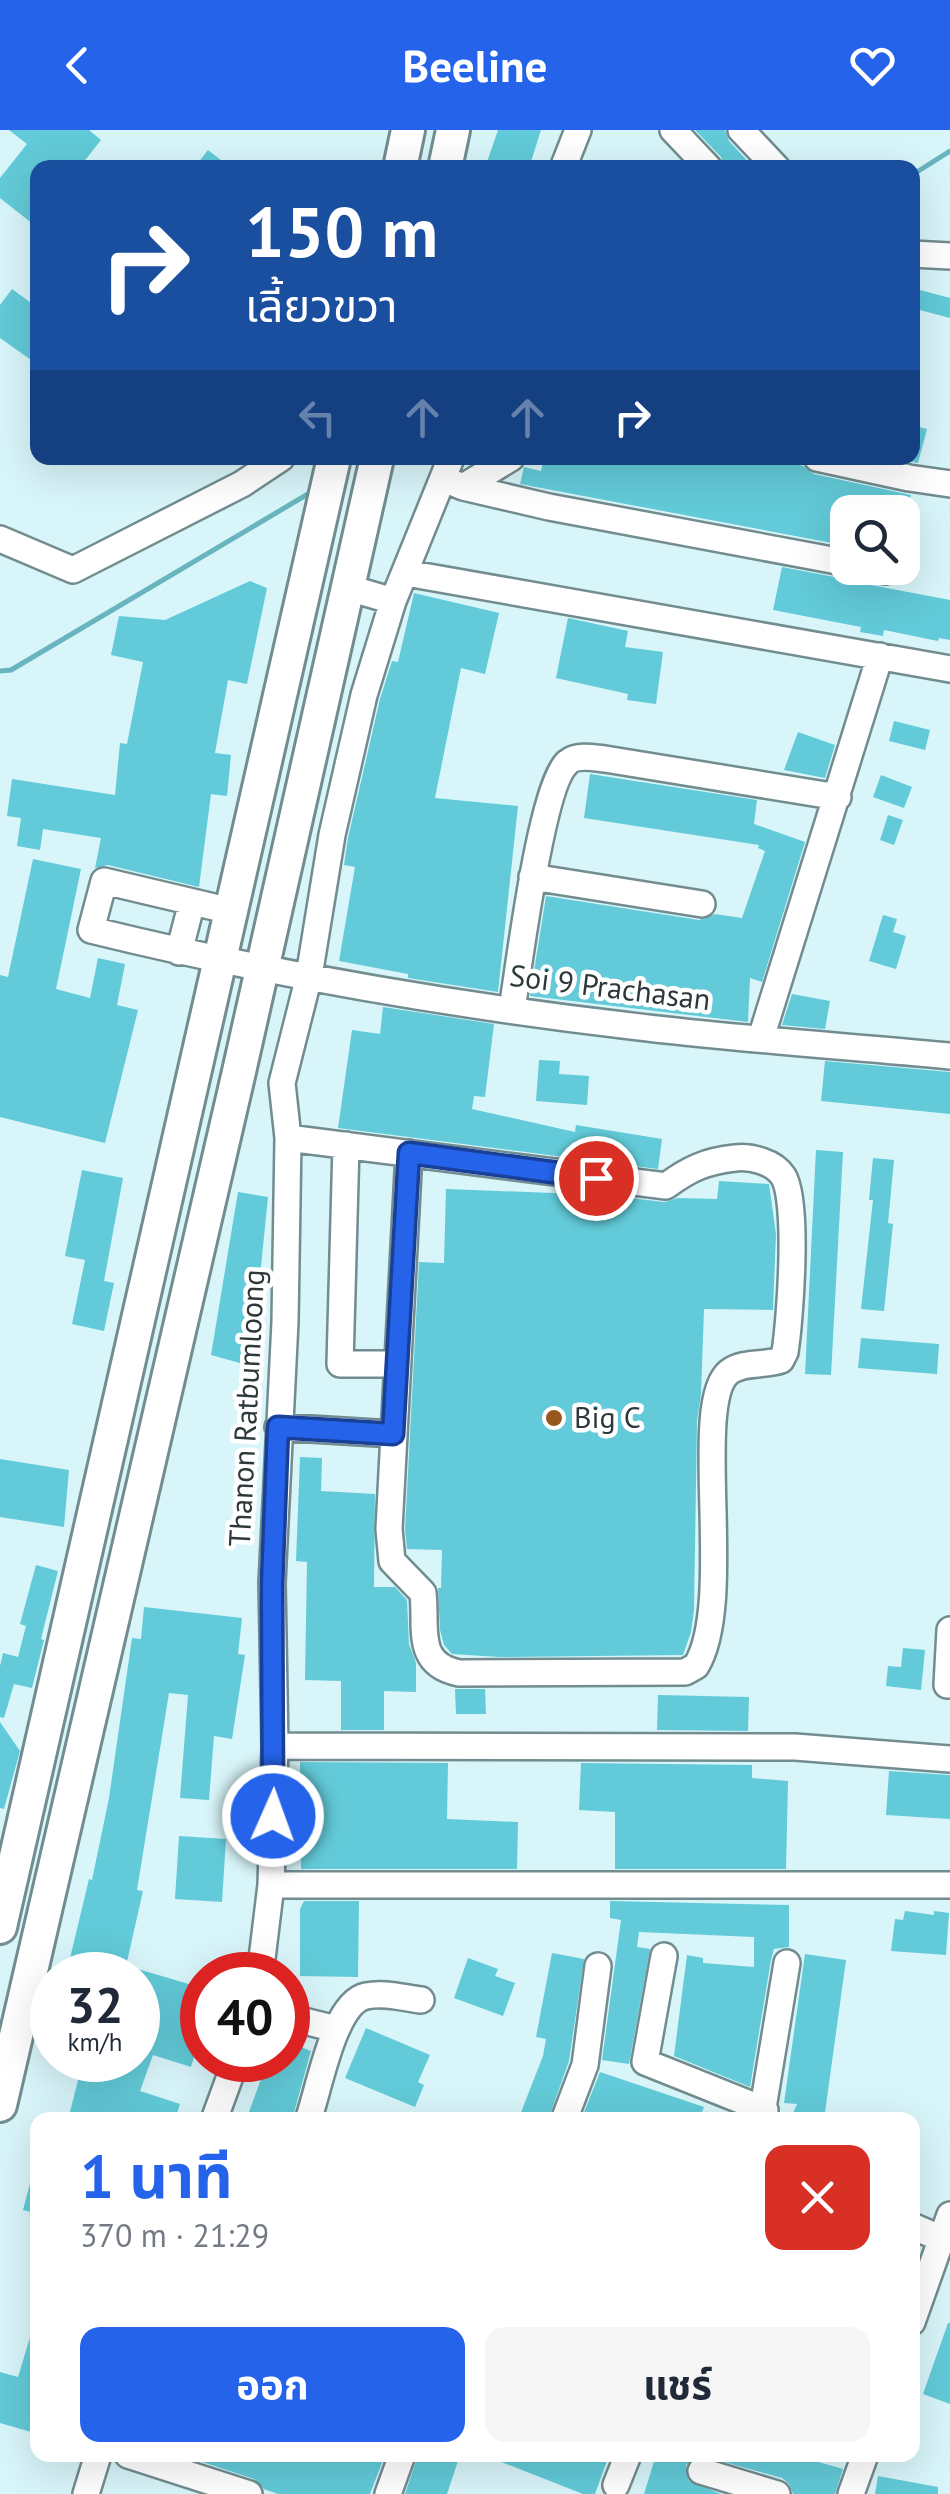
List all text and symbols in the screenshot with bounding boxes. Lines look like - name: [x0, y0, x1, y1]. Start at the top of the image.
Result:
- text: Beeline: [403, 36, 547, 94]
- icon: back: [50, 38, 105, 93]
- icon: heart: [845, 38, 900, 93]
- text: 150 m: [245, 186, 438, 276]
- icon: right: [80, 200, 210, 330]
- text: เลี้ยวขวา: [245, 276, 397, 334]
- icon: left: [290, 390, 345, 445]
- icon: ahead: [395, 390, 450, 445]
- icon: ahead: [500, 390, 555, 445]
- icon: right: [605, 390, 660, 445]
- map controls: [830, 495, 920, 585]
- button: search: [830, 495, 920, 585]
- street label: Soi 9 Prachasan: [508, 955, 713, 1018]
- pin: [554, 1136, 639, 1221]
- icon: arrive: [569, 1151, 624, 1206]
- street label: Thanon Ratbumloong: [219, 1268, 272, 1548]
- place label: Big C: [574, 1397, 641, 1436]
- marker: Big C: [543, 1407, 565, 1429]
- position arrow: [221, 1764, 325, 1868]
- speed limit sign: 40: [180, 1952, 310, 2082]
- text: 32: [67, 1972, 123, 2037]
- text: km/h: [68, 2026, 122, 2058]
- text: 1 นาที: [80, 2137, 233, 2215]
- button: close: [765, 2145, 870, 2250]
- text: 370 m · 21:29: [80, 2214, 269, 2256]
- button: ออก: [80, 2327, 465, 2442]
- button: แชร์: [485, 2327, 870, 2442]

